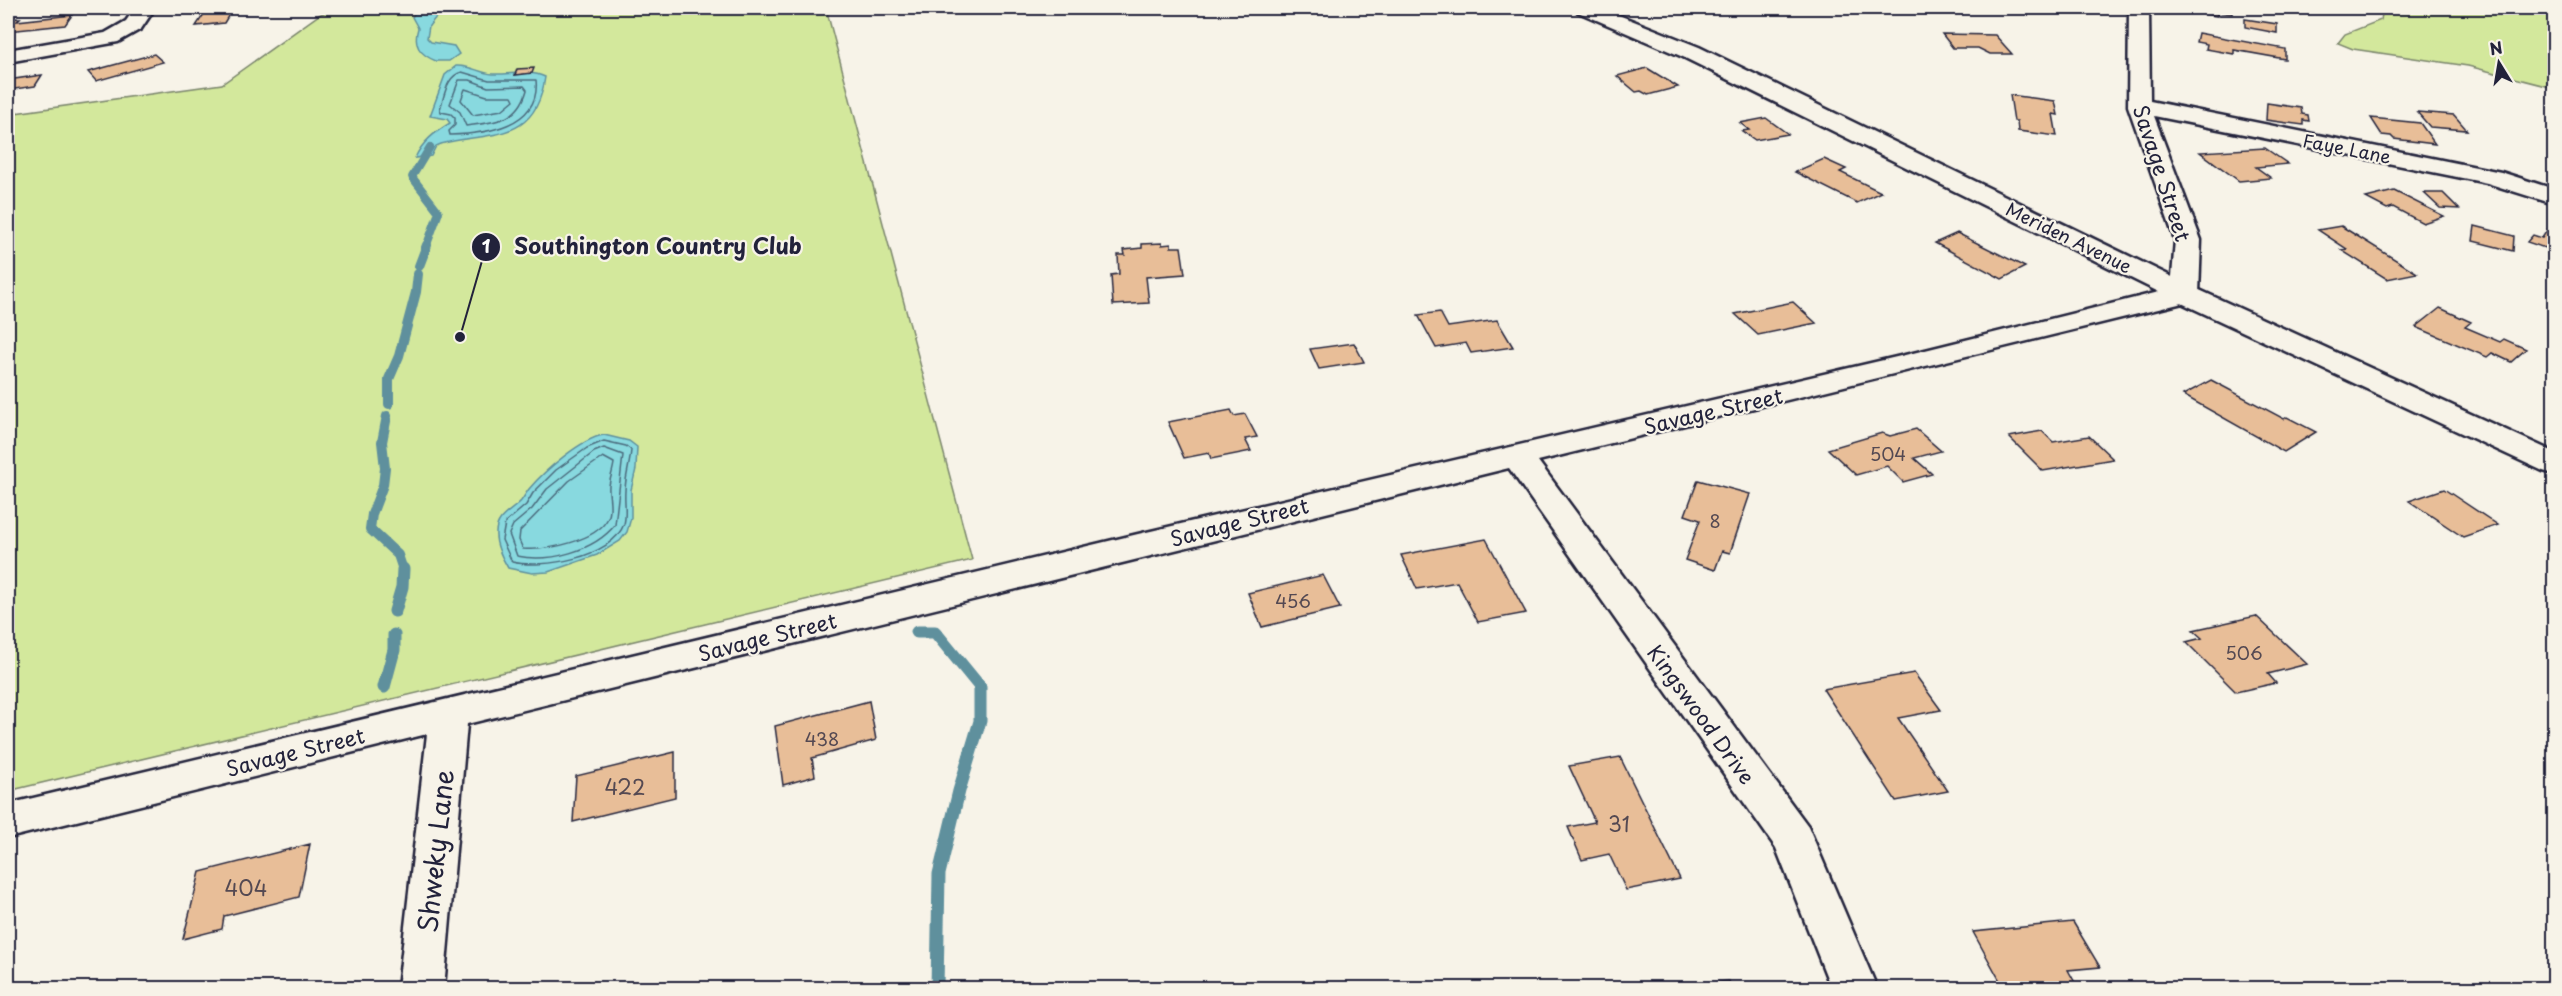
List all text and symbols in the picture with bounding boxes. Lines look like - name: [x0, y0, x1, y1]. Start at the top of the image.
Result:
- north arrow: [2469, 33, 2529, 93]
- text: N: [2487, 34, 2504, 60]
- street label: Savage Street: [2126, 101, 2200, 245]
- street label: Faye Lane: [2301, 126, 2393, 170]
- street label: Meriden Avenue: [2002, 195, 2137, 279]
- callout: Southington Country Club: [471, 227, 815, 267]
- text: Southington Country Club: [514, 228, 802, 261]
- text: 1: [482, 232, 491, 259]
- street label: Savage Street: [1640, 378, 1786, 442]
- house number: 504: [1870, 440, 1906, 467]
- street label: Savage Street: [1166, 488, 1312, 554]
- house number: 8: [1709, 507, 1721, 534]
- house number: 456: [1275, 587, 1311, 614]
- street label: Savage Street: [694, 603, 840, 669]
- street label: Kingswood Drive: [1640, 638, 1764, 790]
- house number: 506: [2225, 639, 2263, 666]
- street label: Savage Street: [222, 718, 368, 784]
- house number: 438: [805, 725, 839, 752]
- street label: Shweky Lane: [407, 768, 463, 934]
- house number: 422: [604, 770, 646, 802]
- house number: 31: [1608, 807, 1630, 839]
- house number: 404: [224, 871, 268, 903]

